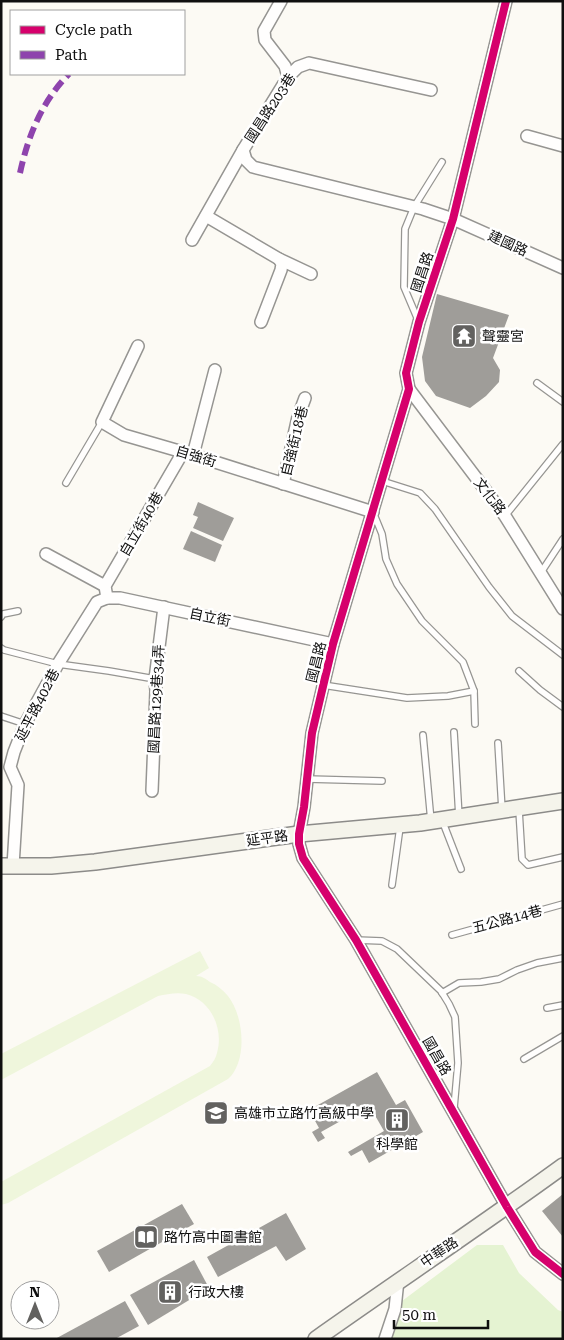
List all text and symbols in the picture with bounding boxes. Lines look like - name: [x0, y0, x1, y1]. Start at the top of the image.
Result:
- legend: [10, 10, 185, 75]
- text: Cycle path: [55, 21, 133, 39]
- text: Path: [55, 46, 88, 64]
- street label: 國昌路203巷: [242, 70, 298, 146]
- street label: 建國路: [486, 227, 530, 259]
- street label: 國昌路: [408, 250, 436, 294]
- temple icon: 聲靈宮: [451, 323, 477, 349]
- place label: 聲靈宮: [482, 328, 524, 344]
- street label: 自強街18巷: [278, 404, 310, 478]
- street label: 自強街: [174, 442, 218, 470]
- street label: 文化路: [471, 474, 509, 518]
- street label: 自立街40巷: [116, 489, 166, 559]
- street label: 自立街: [188, 605, 232, 629]
- street label: 國昌路: [303, 640, 329, 684]
- street label: 國昌路129巷34弄: [145, 644, 167, 754]
- street label: 延平路402巷: [12, 666, 62, 744]
- street label: 延平路: [245, 827, 289, 849]
- street label: 五公路14巷: [470, 902, 544, 936]
- street label: 國昌路: [420, 1034, 454, 1078]
- school or university icon: 高雄市立路竹高級中學: [203, 1100, 229, 1126]
- place label: 高雄市立路竹高級中學: [234, 1105, 374, 1121]
- building icon: 科學館: [384, 1107, 410, 1133]
- place label: 科學館: [376, 1136, 418, 1152]
- library icon: 路竹高中圖書館: [133, 1224, 159, 1250]
- place label: 路竹高中圖書館: [164, 1229, 262, 1245]
- street label: 中華路: [417, 1234, 461, 1270]
- building icon: 行政大樓: [157, 1279, 183, 1305]
- north arrow: [10, 1280, 60, 1330]
- text: N: [30, 1284, 41, 1300]
- place label: 行政大樓: [188, 1284, 244, 1300]
- scale bar: [394, 1298, 488, 1330]
- text: 50 m: [402, 1306, 437, 1324]

